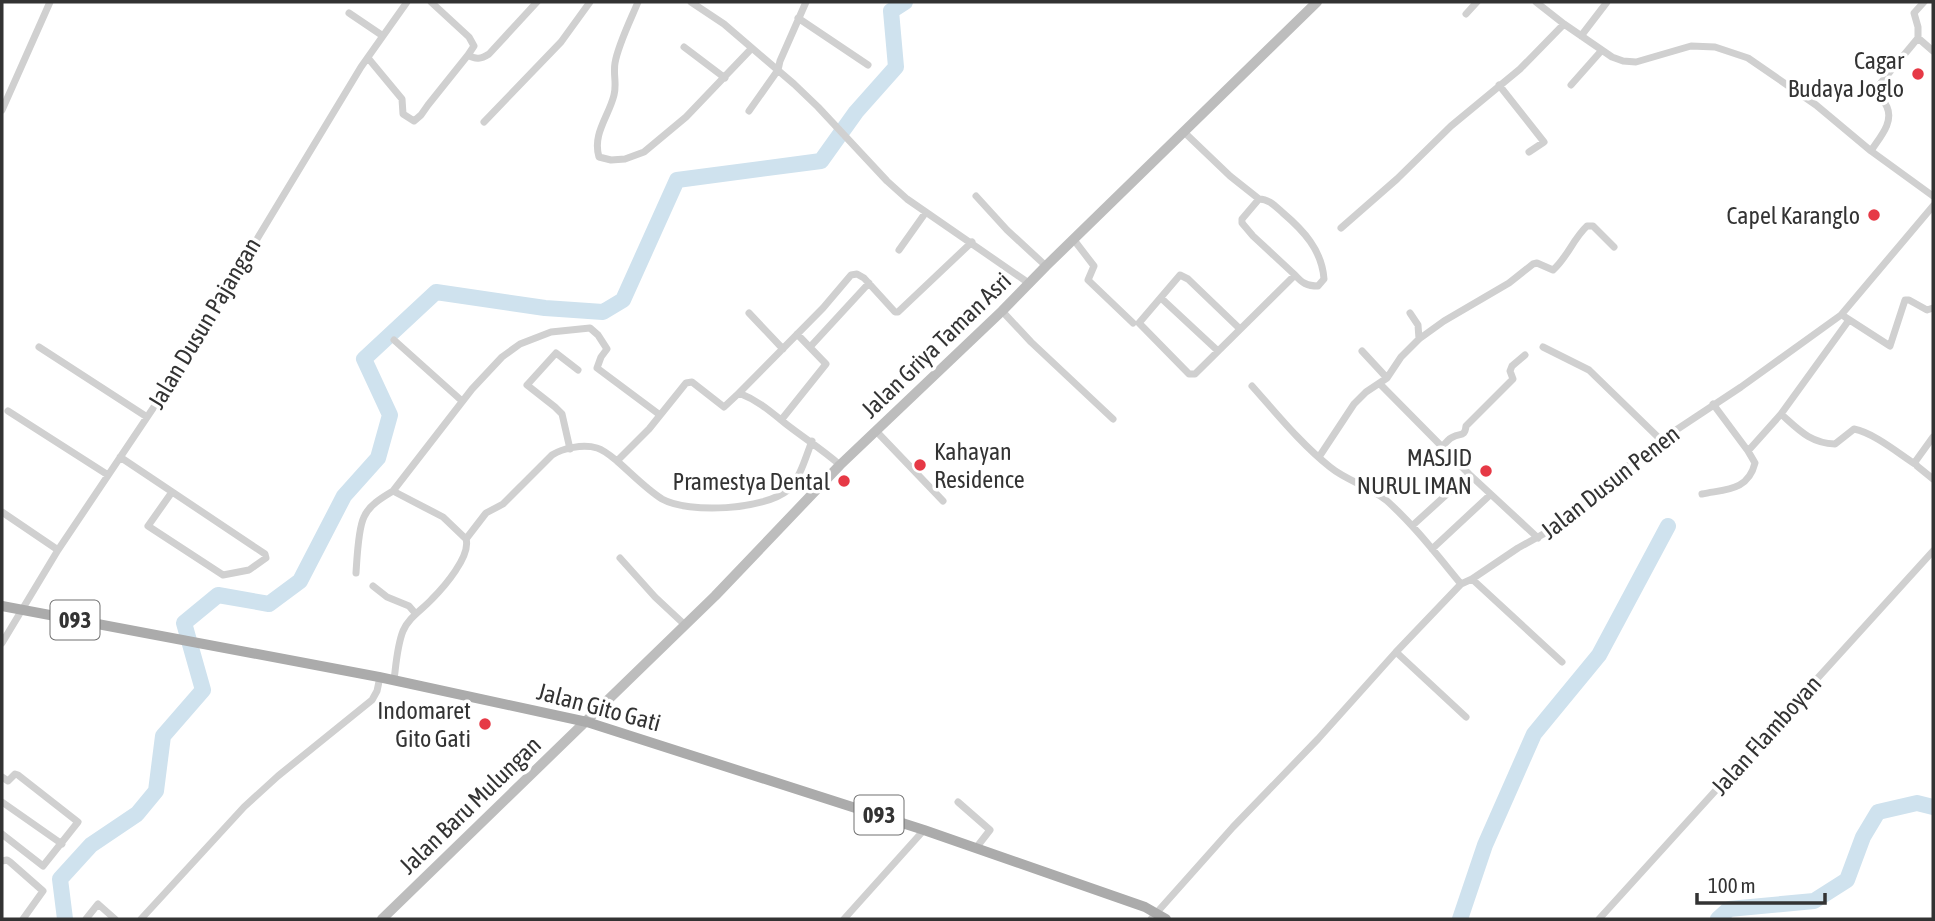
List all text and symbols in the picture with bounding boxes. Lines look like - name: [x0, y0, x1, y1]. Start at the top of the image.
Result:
- place label: Cagar Budaya Joglo: [1788, 47, 1905, 102]
- marker: Cagar Budaya Joglo: [1910, 66, 1926, 82]
- place label: Capel Karanglo: [1727, 202, 1860, 229]
- marker: Capel Karanglo: [1866, 207, 1882, 223]
- street label: Jalan Dusun Pajangan: [142, 233, 266, 413]
- street label: Jalan Griya Taman Asri: [856, 267, 1016, 423]
- street label: Jalan Dusun Penen: [1536, 420, 1684, 544]
- place label: Kahayan Residence: [934, 438, 1025, 493]
- place label: MASJID NURUL IMAN: [1357, 444, 1472, 499]
- marker: Kahayan Residence: [912, 457, 928, 473]
- marker: MASJID NURUL IMAN: [1478, 463, 1494, 479]
- place label: Pramestya Dental: [672, 468, 831, 495]
- marker: Pramestya Dental: [836, 473, 852, 489]
- road number: 093: [50, 600, 100, 640]
- street label: Jalan Flamboyan: [1706, 670, 1826, 800]
- street label: Jalan Gito Gati: [534, 678, 664, 736]
- place label: Indomaret Gito Gati: [377, 697, 471, 752]
- marker: Indomaret Gito Gati: [477, 716, 493, 732]
- street label: Jalan Baru Mulungan: [394, 731, 546, 879]
- road number: 093: [854, 796, 903, 834]
- scale bar: [1697, 862, 1825, 906]
- text: 100 m: [1708, 873, 1756, 897]

